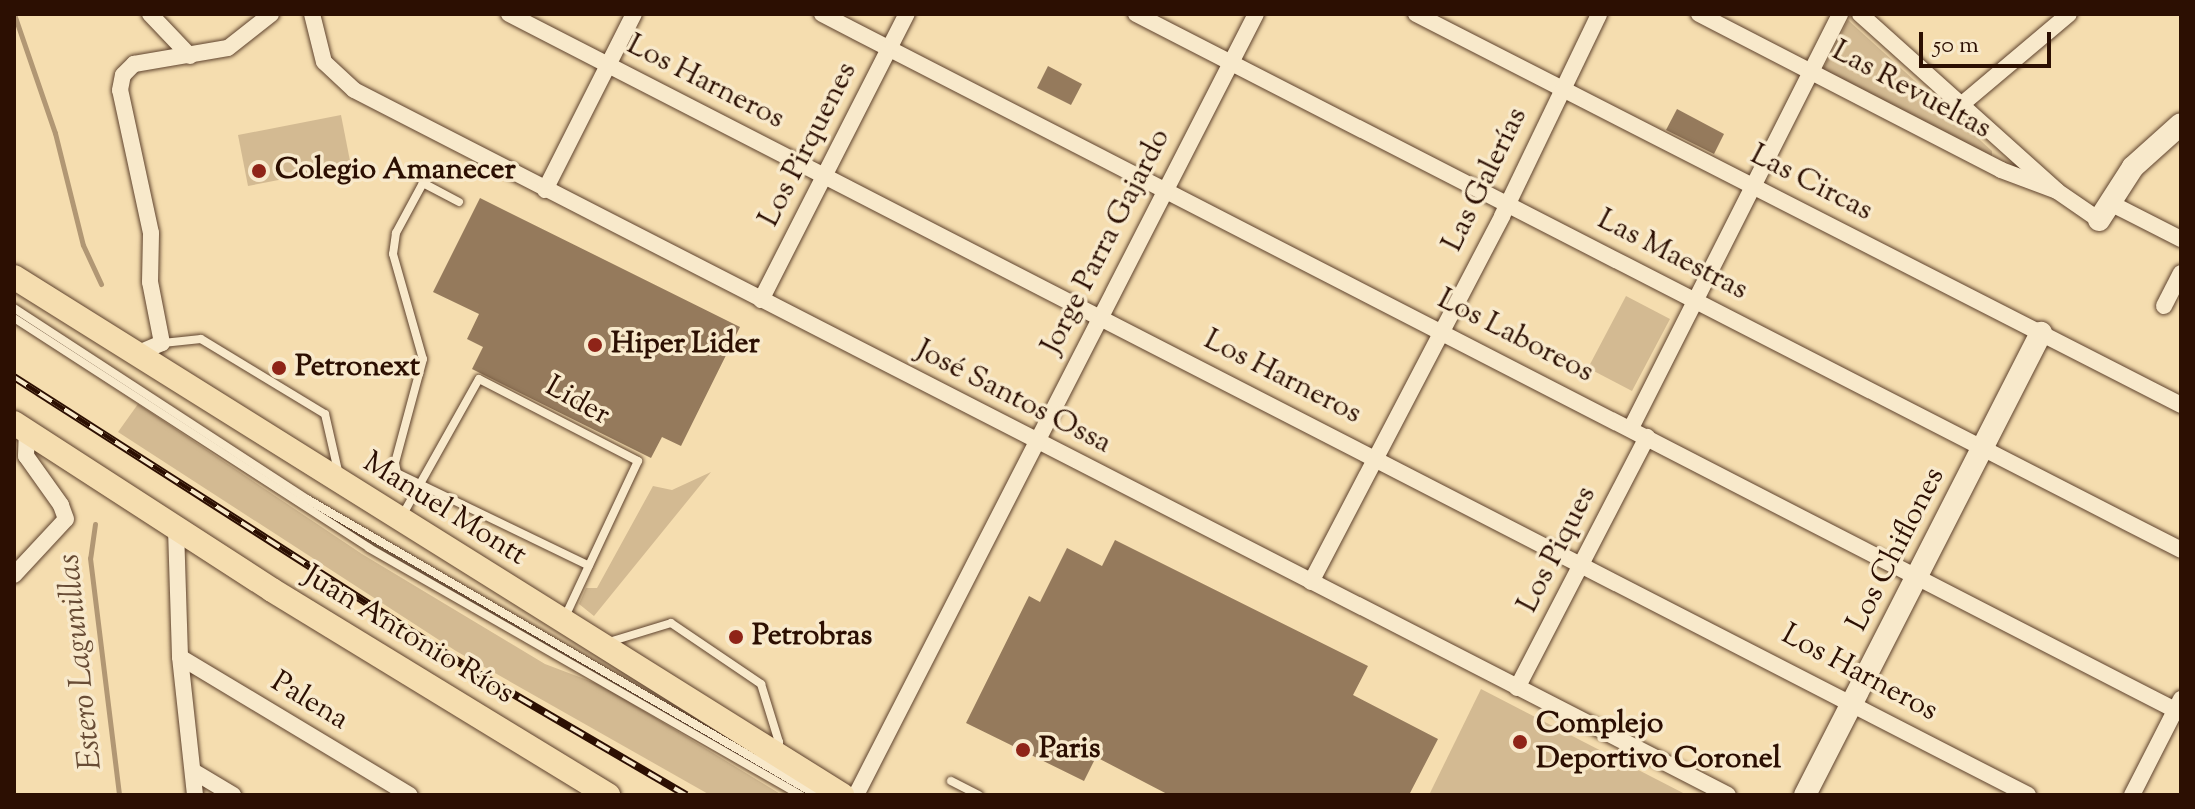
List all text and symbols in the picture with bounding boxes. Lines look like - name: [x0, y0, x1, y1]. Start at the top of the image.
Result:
- scale bar: [1923, 16, 2055, 66]
- street label: Los Harneros: [620, 28, 790, 138]
- text: 50 m: [1933, 29, 1979, 63]
- street label: Las Revueltas: [1825, 34, 1997, 148]
- street label: Los Pirquenes: [752, 57, 866, 233]
- street label: Las Galerías: [1436, 102, 1536, 258]
- street label: Jorge Parra Gajardo: [1035, 123, 1179, 361]
- street label: Las Circas: [1744, 138, 1878, 230]
- place label: Colegio Amanecer: [275, 153, 516, 189]
- marker: Colegio Amanecer: [250, 162, 268, 180]
- street label: Las Maestras: [1591, 203, 1753, 309]
- street label: Los Laboreos: [1431, 282, 1599, 392]
- street label: Los Harneros: [1197, 323, 1367, 433]
- place label: Hiper Lider: [611, 327, 760, 363]
- street label: José Santos Ossa: [909, 333, 1117, 463]
- marker: Hiper Lider: [586, 336, 604, 354]
- place label: Petronext: [295, 350, 420, 386]
- marker: Petronext: [270, 359, 288, 377]
- street label: Lider: [538, 370, 616, 434]
- street label: Manuel Montt: [356, 445, 532, 575]
- street label: Los Chiflones: [1840, 462, 1954, 638]
- street label: Los Piques: [1511, 481, 1605, 619]
- water label: Estero Lagunillas: [51, 552, 111, 772]
- street label: Juan Antonio Ríos: [296, 559, 520, 713]
- street label: Los Harneros: [1775, 618, 1943, 730]
- place label: Petrobras: [752, 619, 872, 655]
- marker: Petrobras: [727, 628, 745, 646]
- street label: Palena: [264, 665, 354, 739]
- place label: Complejo Deportivo Coronel: [1536, 707, 1781, 778]
- place label: Paris: [1039, 732, 1100, 768]
- marker: Complejo Deportivo Coronel: [1511, 733, 1529, 751]
- marker: Paris: [1014, 741, 1032, 759]

